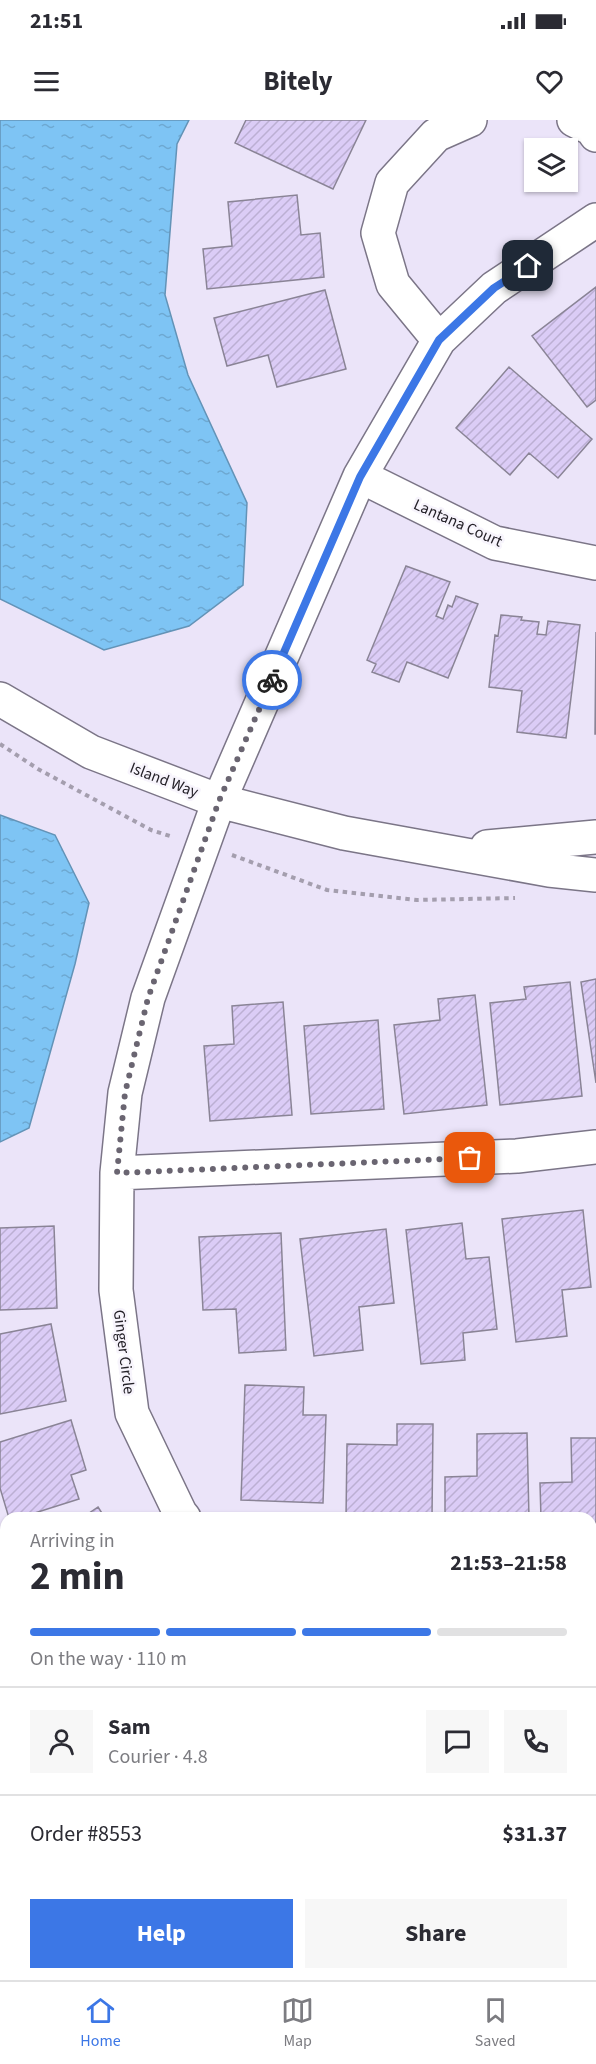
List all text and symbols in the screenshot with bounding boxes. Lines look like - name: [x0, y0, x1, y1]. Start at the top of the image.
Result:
- text: 21:51: [30, 5, 83, 37]
- text: Bitely: [263, 62, 333, 101]
- icon: menu: [30, 65, 63, 98]
- icon: heart: [533, 65, 566, 98]
- map controls: [524, 138, 578, 192]
- button: layers: [524, 138, 578, 192]
- pin: [502, 240, 553, 291]
- icon: home: [511, 249, 544, 282]
- street label: Lantana Court: [410, 494, 507, 553]
- courier: [242, 650, 302, 710]
- icon: bike: [256, 664, 289, 697]
- street label: Island Way: [127, 757, 202, 803]
- pin: [444, 1132, 495, 1183]
- icon: bag: [453, 1141, 486, 1174]
- street label: Ginger Circle: [108, 1309, 140, 1396]
- text: Arriving in: [30, 1527, 115, 1555]
- text: 21:53–21:58: [450, 1547, 567, 1579]
- text: 2 min: [30, 1549, 125, 1605]
- text: On the way · 110 m: [30, 1645, 187, 1673]
- button: person: [30, 1710, 93, 1773]
- button: chat: [426, 1710, 489, 1773]
- button: phone: [504, 1710, 567, 1773]
- text: Sam: [108, 1711, 151, 1743]
- text: Courier · 4.8: [108, 1743, 208, 1771]
- text: Order #8553: [30, 1818, 142, 1850]
- text: $31.37: [502, 1818, 567, 1850]
- button: Help: [30, 1899, 293, 1968]
- button: Share: [305, 1899, 567, 1968]
- tab: Home: [80, 1994, 121, 2052]
- tab: Map: [281, 1994, 314, 2052]
- tab: Saved: [475, 1994, 516, 2052]

